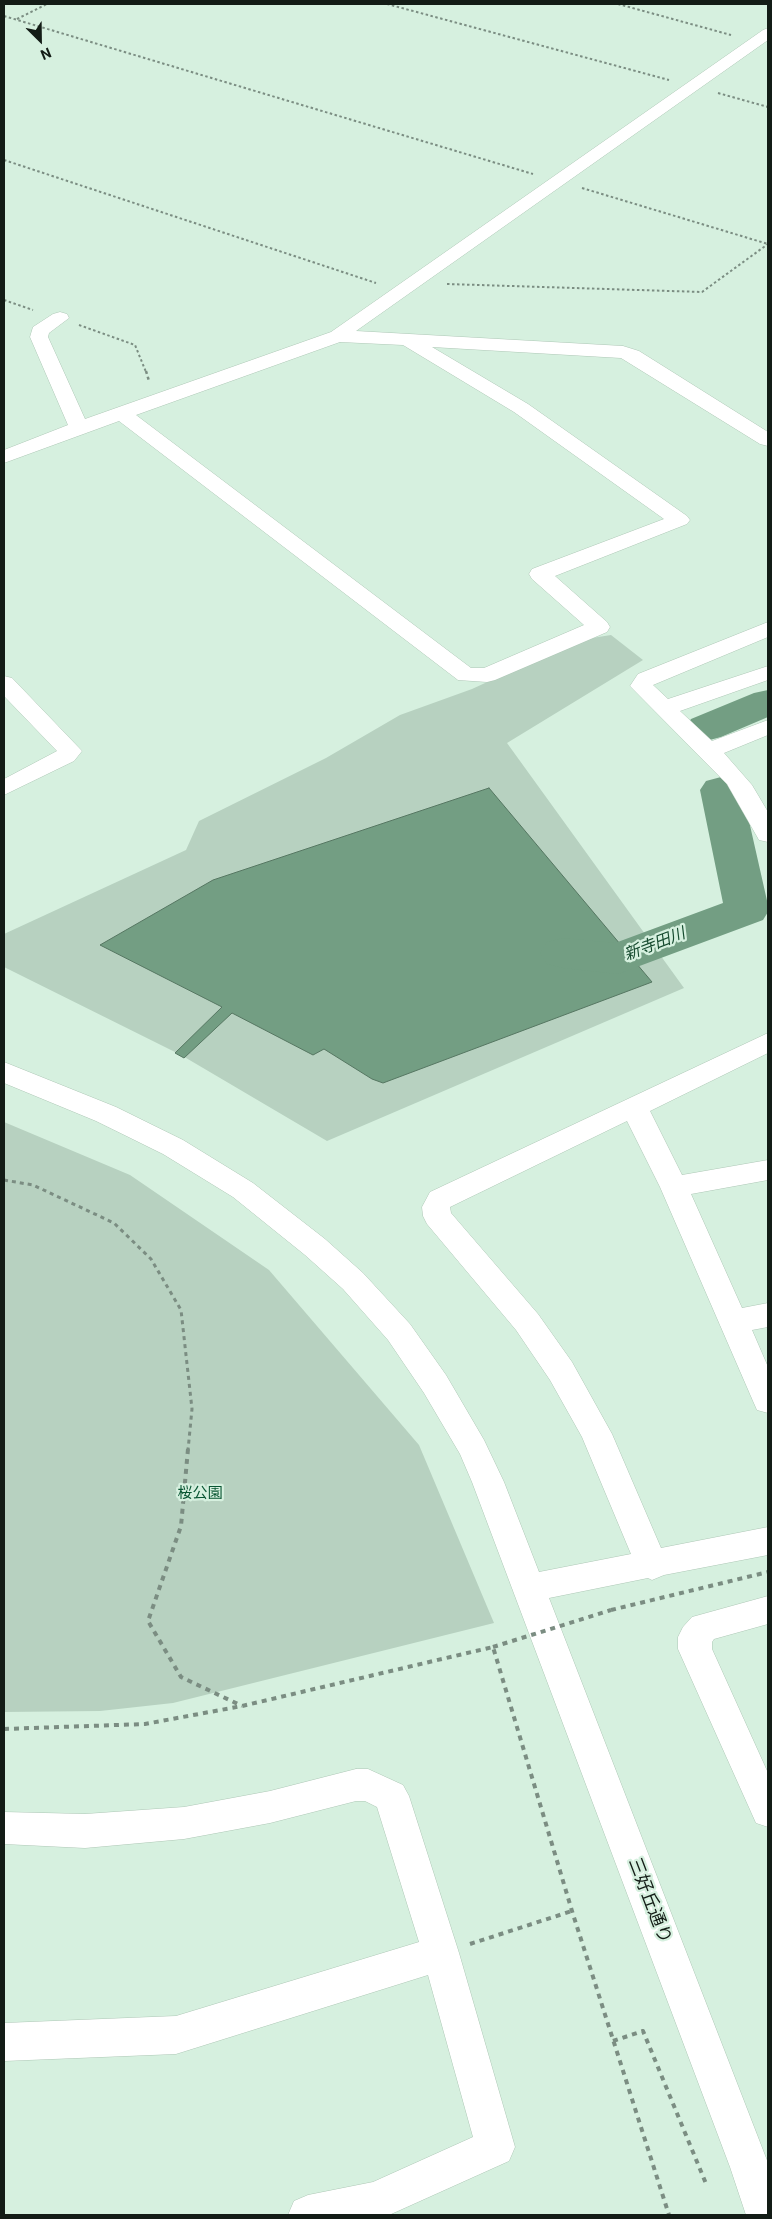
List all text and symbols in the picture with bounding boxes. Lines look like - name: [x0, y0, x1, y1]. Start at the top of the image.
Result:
- north arrow: [15, 15, 65, 65]
- text: N: [38, 45, 54, 63]
- water label: 新寺田川: [622, 925, 688, 965]
- park label: 桜公園: [178, 1485, 222, 1503]
- street label: 三好丘通り: [623, 1855, 675, 1947]

